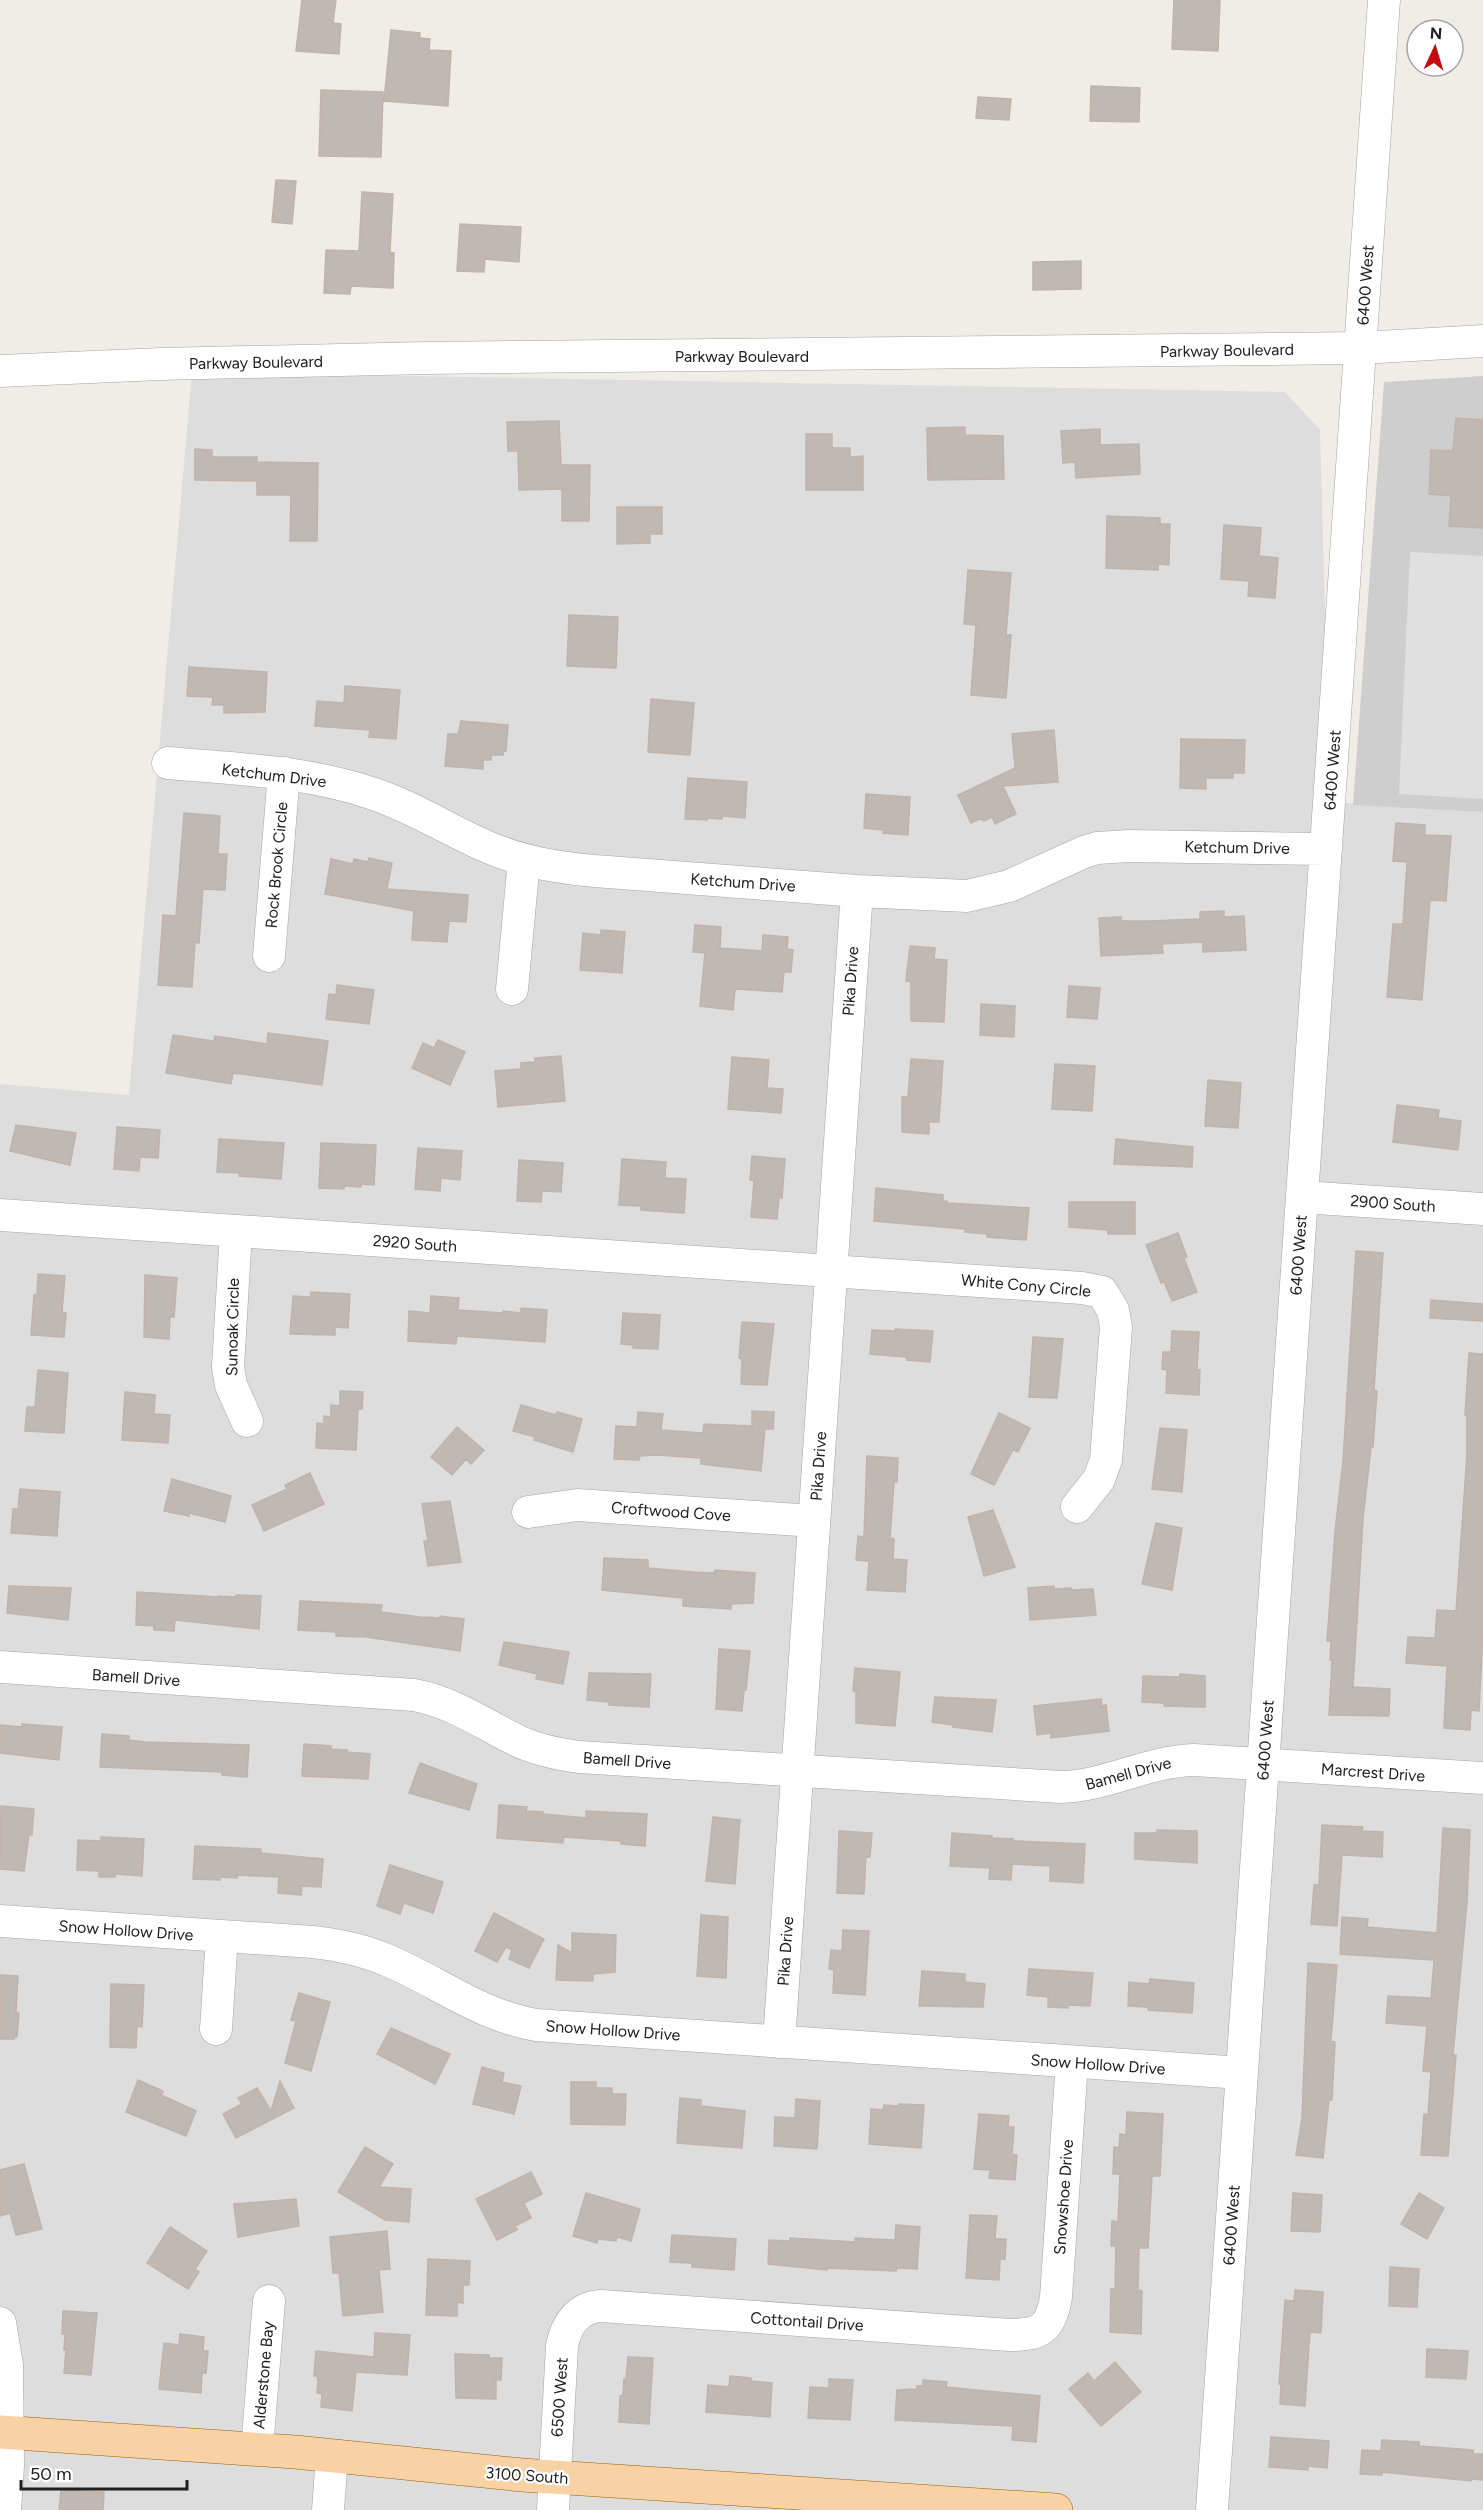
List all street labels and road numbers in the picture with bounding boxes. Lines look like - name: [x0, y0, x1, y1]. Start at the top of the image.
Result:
- street label: 6400 West: [1353, 244, 1378, 326]
- street label: Parkway Boulevard: [1160, 340, 1294, 361]
- street label: Parkway Boulevard: [675, 347, 809, 366]
- street label: Parkway Boulevard: [189, 352, 323, 373]
- street label: 6400 West: [1320, 729, 1345, 811]
- street label: Ketchum Drive: [220, 760, 328, 791]
- street label: Rock Brook Circle: [262, 801, 292, 929]
- street label: Ketchum Drive: [1184, 837, 1290, 858]
- street label: Ketchum Drive: [690, 869, 796, 896]
- street label: Pika Drive: [839, 945, 862, 1016]
- street label: 2900 South: [1350, 1191, 1436, 1216]
- street label: 6400 West: [1286, 1214, 1311, 1296]
- street label: 2920 South: [372, 1231, 458, 1256]
- street label: White Cony Circle: [960, 1270, 1092, 1301]
- street label: Sunoak Circle: [222, 1277, 243, 1376]
- street label: Pika Drive: [807, 1430, 830, 1501]
- street label: Croftwood Cove: [610, 1498, 732, 1525]
- street label: Bamell Drive: [91, 1665, 181, 1690]
- street label: 6400 West: [1253, 1699, 1278, 1781]
- street label: Bamell Drive: [582, 1748, 672, 1773]
- street label: Bamell Drive: [1083, 1753, 1173, 1794]
- street label: Marcrest Drive: [1320, 1759, 1426, 1786]
- street label: Pika Drive: [774, 1915, 797, 1986]
- street label: Snow Hollow Drive: [58, 1916, 194, 1945]
- street label: Snow Hollow Drive: [545, 2016, 681, 2045]
- street label: Snow Hollow Drive: [1030, 2050, 1166, 2079]
- street label: Snowshoe Drive: [1050, 2138, 1077, 2255]
- street label: 6400 West: [1219, 2184, 1244, 2266]
- street label: Cottontail Drive: [750, 2308, 864, 2335]
- street label: Alderstone Bay: [249, 2320, 278, 2430]
- street label: 6500 West: [547, 2357, 572, 2437]
- street label: 3100 South: [485, 2463, 569, 2488]

